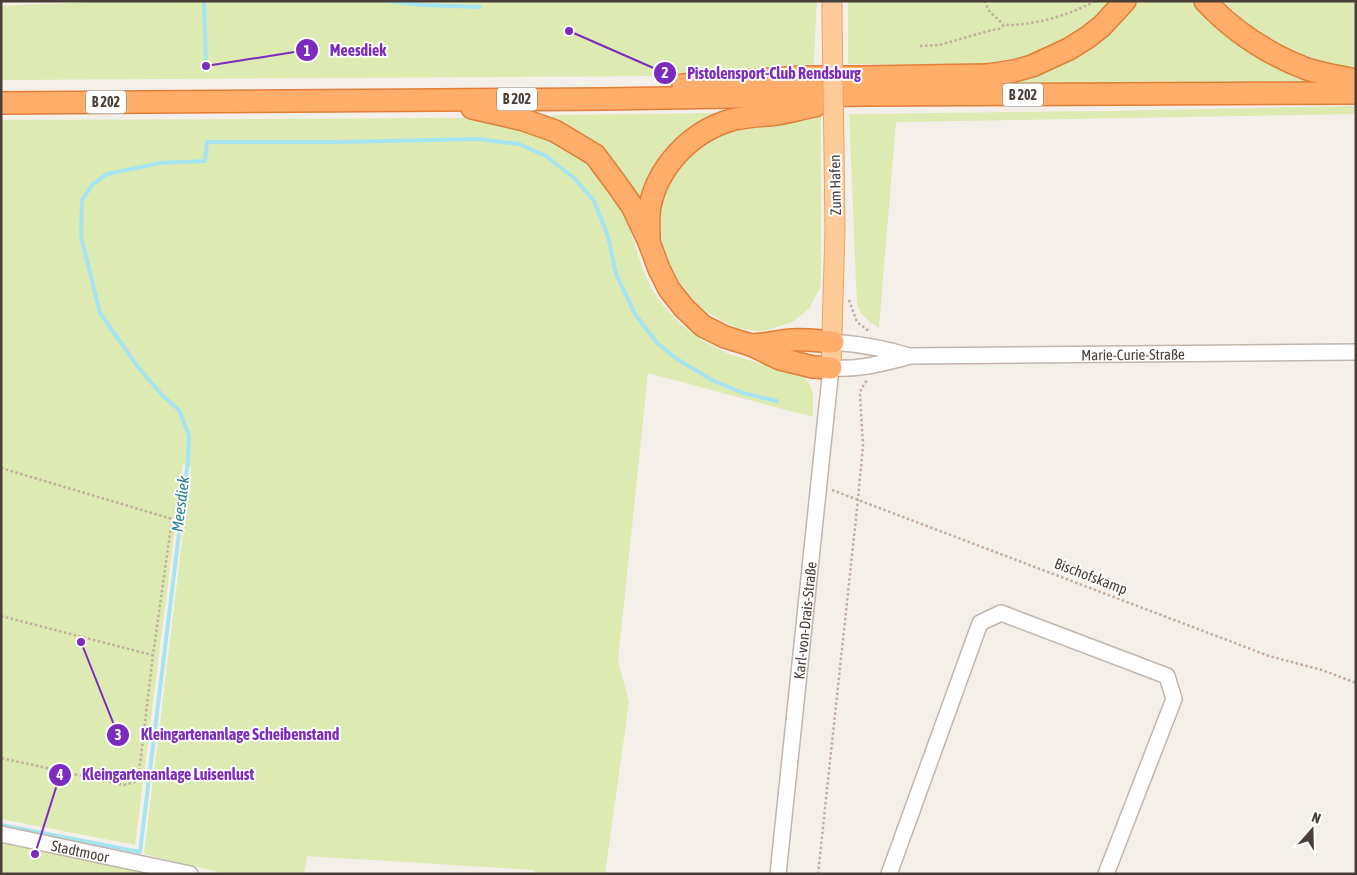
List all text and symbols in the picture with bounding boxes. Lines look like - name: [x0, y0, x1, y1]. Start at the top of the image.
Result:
- callout: Meesdiek: [295, 35, 396, 66]
- text: Meesdiek: [330, 41, 387, 59]
- text: 1: [303, 42, 311, 59]
- callout: Pistolensport-Club Rendsburg: [652, 57, 871, 88]
- text: 2: [661, 64, 669, 81]
- text: Pistolensport-Club Rendsburg: [687, 64, 861, 82]
- road number: B 202: [1003, 84, 1043, 106]
- road number: B 202: [497, 88, 537, 110]
- road number: B 202: [86, 90, 126, 114]
- street label: Zum Hafen: [826, 154, 844, 216]
- street label: Marie-Curie-Straße: [1081, 345, 1185, 363]
- water label: Meesdiek: [168, 474, 192, 533]
- street label: Bischofskamp: [1052, 554, 1130, 598]
- street label: Karl-von-Drais-Straße: [790, 561, 819, 680]
- callout: Kleingartenanlage Scheibenstand: [106, 719, 349, 750]
- text: Kleingartenanlage Scheibenstand: [141, 725, 340, 743]
- text: 3: [114, 726, 122, 743]
- callout: Kleingartenanlage Luisenlust: [47, 759, 264, 790]
- text: Kleingartenanlage Luisenlust: [82, 765, 254, 783]
- text: 4: [55, 766, 64, 783]
- north arrow: [1287, 805, 1337, 855]
- text: N: [1310, 809, 1323, 827]
- street label: Stadtmoor: [50, 836, 111, 865]

